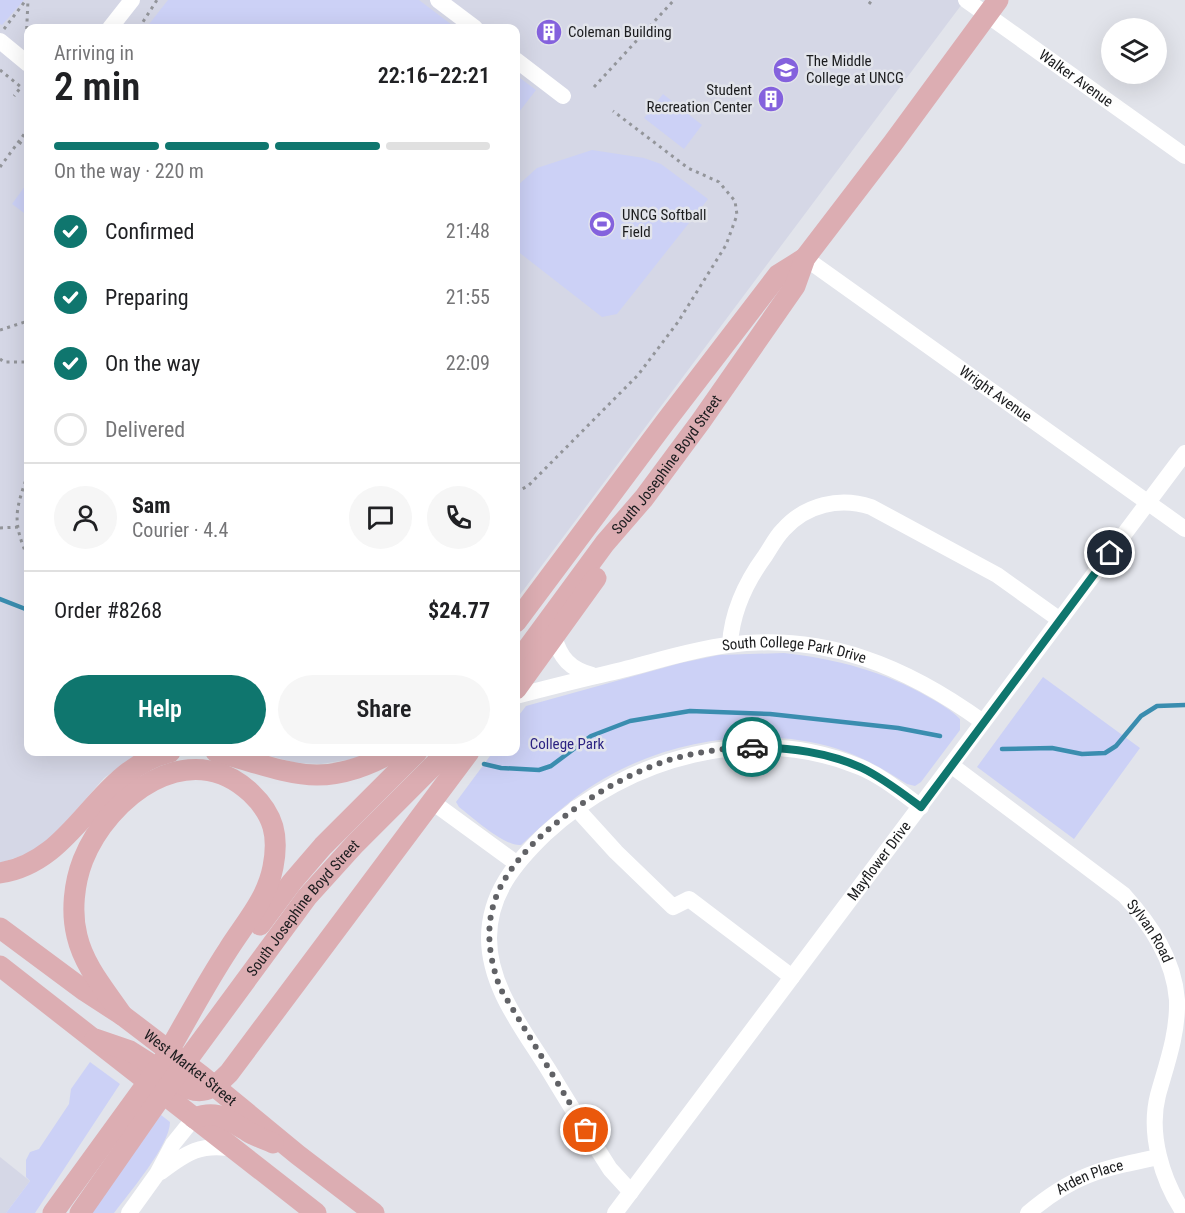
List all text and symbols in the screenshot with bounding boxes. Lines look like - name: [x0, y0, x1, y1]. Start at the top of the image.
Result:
- building icon: Coleman Building: [534, 17, 564, 47]
- map controls: [1101, 18, 1167, 84]
- button: layers: [1101, 18, 1167, 84]
- place label: Coleman Building: [568, 23, 672, 41]
- text: Arriving in: [54, 41, 134, 65]
- street label: Walker Avenue: [1035, 46, 1116, 111]
- place label: The Middle College at UNCG: [806, 52, 904, 87]
- school or university icon: The Middle College at UNCG: [771, 55, 801, 85]
- text: 22:16–22:21: [378, 63, 490, 88]
- text: 2 min: [54, 64, 140, 110]
- place label: Student Recreation Center: [646, 81, 752, 116]
- building icon: Student Recreation Center: [756, 84, 786, 114]
- text: On the way · 220 m: [54, 159, 204, 183]
- place label: UNCG Softball Field: [622, 206, 707, 241]
- sports icon: UNCG Softball Field: [587, 209, 617, 239]
- icon: check: [54, 215, 87, 248]
- text: Confirmed: [105, 219, 194, 244]
- text: 21:48: [446, 219, 490, 243]
- icon: check: [54, 281, 87, 314]
- text: Preparing: [105, 285, 189, 310]
- text: 21:55: [446, 285, 490, 309]
- icon: check: [54, 347, 87, 380]
- text: On the way: [105, 351, 200, 376]
- text: 22:09: [446, 351, 490, 375]
- street label: Wright Avenue: [956, 362, 1035, 426]
- street label: South Josephine Boyd Street: [608, 392, 725, 538]
- text: Delivered: [105, 417, 185, 442]
- button: person: [54, 486, 117, 549]
- button: chat: [349, 486, 412, 549]
- button: phone: [427, 486, 490, 549]
- text: Sam: [132, 493, 171, 518]
- text: Courier · 4.4: [132, 518, 228, 542]
- pin: [1084, 527, 1135, 578]
- icon: home: [1093, 536, 1126, 569]
- text: Order #8268: [54, 598, 162, 623]
- text: $24.77: [428, 598, 490, 623]
- street label: South College Park Drive: [721, 633, 869, 667]
- button: Help: [54, 675, 266, 744]
- button: Share: [278, 675, 490, 744]
- courier: [722, 717, 782, 777]
- icon: car: [736, 731, 769, 764]
- park label: College Park: [530, 735, 605, 753]
- street label: Mayflower Drive: [843, 818, 915, 904]
- street label: South Josephine Boyd Street: [243, 836, 363, 980]
- street label: Sylvan Road: [1123, 896, 1177, 965]
- street label: West Market Street: [140, 1026, 240, 1110]
- pin: [560, 1104, 611, 1155]
- icon: bag: [569, 1113, 602, 1146]
- street label: Arden Place: [1052, 1156, 1125, 1199]

